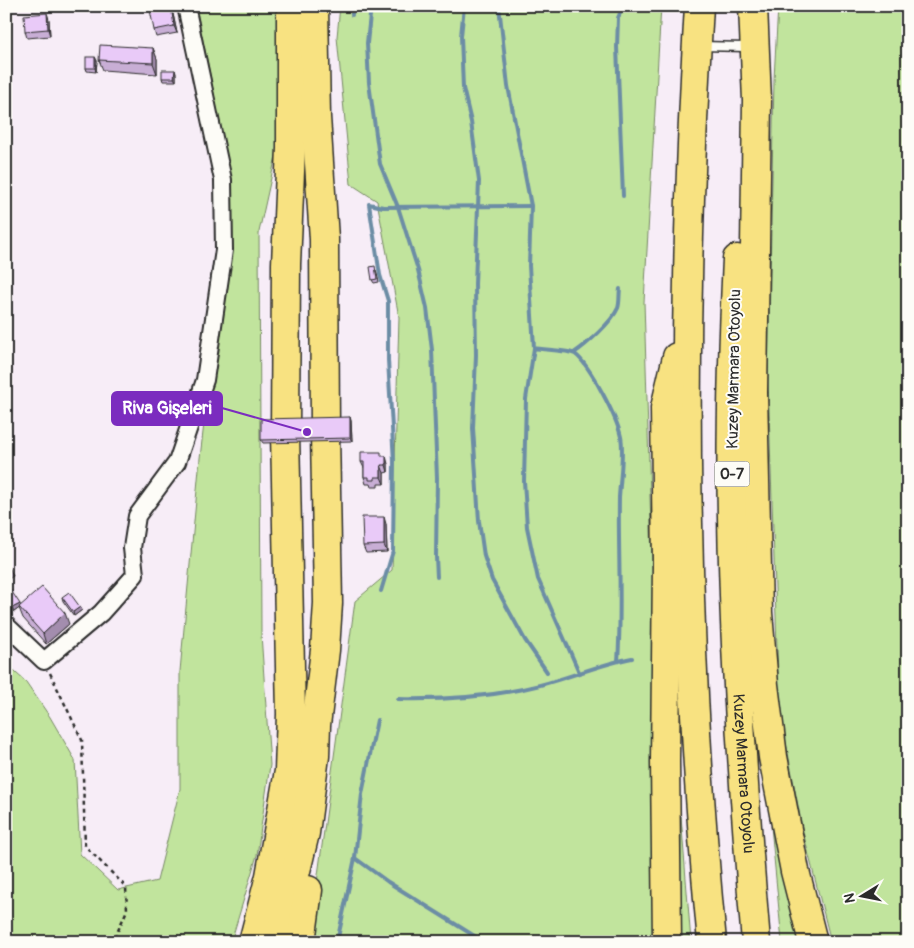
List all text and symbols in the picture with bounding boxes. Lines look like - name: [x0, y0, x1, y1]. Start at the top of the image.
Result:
- street label: Kuzey Marmara Otoyolu: [723, 289, 745, 449]
- callout: Riva Gişeleri: [112, 392, 222, 425]
- text: Riva Gişeleri: [122, 397, 212, 420]
- road number: O-7: [714, 462, 750, 486]
- street label: Kuzey Marmara Otoyolu: [728, 693, 759, 854]
- north arrow: [836, 870, 886, 920]
- text: N: [840, 892, 859, 904]

